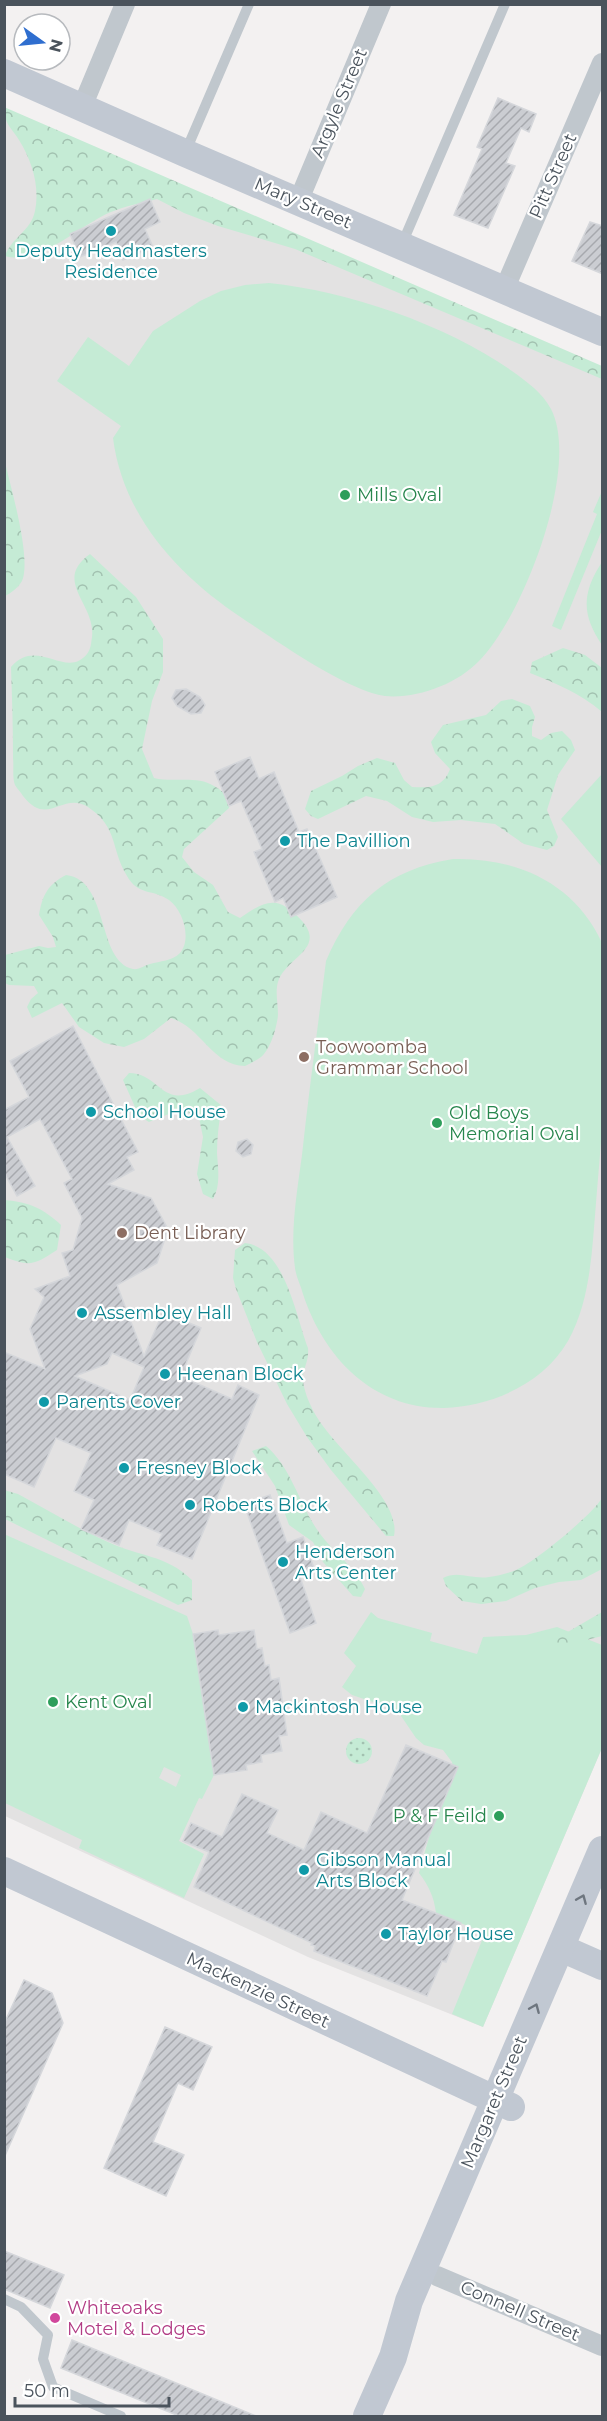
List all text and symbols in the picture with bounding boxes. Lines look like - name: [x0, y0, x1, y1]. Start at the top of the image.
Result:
- north arrow: [12, 12, 72, 72]
- text: N: [45, 37, 67, 54]
- street label: Argyle Street: [306, 45, 372, 161]
- street label: Pitt Street: [524, 130, 582, 222]
- street label: Mary Street: [251, 173, 355, 233]
- marker: Deputy Headmasters Residence: [104, 224, 118, 238]
- place label: Deputy Headmasters Residence: [15, 240, 207, 283]
- place label: Mills Oval: [357, 484, 442, 506]
- marker: Mills Oval: [338, 488, 352, 502]
- place label: The Pavillion: [297, 830, 411, 852]
- marker: The Pavillion: [278, 834, 292, 848]
- place label: Toowoomba Grammar School: [316, 1036, 468, 1079]
- marker: Toowoomba Grammar School: [297, 1050, 311, 1064]
- place label: School House: [103, 1101, 226, 1123]
- place label: Old Boys Memorial Oval: [449, 1102, 580, 1145]
- marker: School House: [84, 1105, 98, 1119]
- marker: Old Boys Memorial Oval: [430, 1116, 444, 1130]
- place label: Dent Library: [134, 1222, 246, 1244]
- marker: Dent Library: [115, 1226, 129, 1240]
- place label: Assembley Hall: [94, 1302, 232, 1324]
- marker: Assembley Hall: [75, 1306, 89, 1320]
- place label: Heenan Block: [177, 1363, 304, 1385]
- marker: Heenan Block: [158, 1367, 172, 1381]
- place label: Parents Cover: [56, 1391, 181, 1413]
- marker: Parents Cover: [37, 1395, 51, 1409]
- place label: Fresney Block: [136, 1457, 262, 1479]
- marker: Fresney Block: [117, 1461, 131, 1475]
- place label: Roberts Block: [202, 1494, 328, 1516]
- marker: Roberts Block: [183, 1498, 197, 1512]
- place label: Henderson Arts Center: [295, 1541, 397, 1584]
- marker: Henderson Arts Center: [276, 1555, 290, 1569]
- place label: Kent Oval: [65, 1691, 152, 1713]
- marker: Kent Oval: [46, 1695, 60, 1709]
- place label: Mackintosh House: [255, 1696, 422, 1718]
- marker: Mackintosh House: [236, 1700, 250, 1714]
- place label: P & F Feild: [393, 1805, 487, 1827]
- marker: P & F Feild: [492, 1809, 506, 1823]
- place label: Gibson Manual Arts Block: [316, 1849, 451, 1892]
- marker: Gibson Manual Arts Block: [297, 1863, 311, 1877]
- one-way arrow: [575, 1894, 587, 1905]
- place label: Taylor House: [398, 1923, 514, 1945]
- marker: Taylor House: [379, 1927, 393, 1941]
- street label: Mackenzie Street: [183, 1947, 333, 2033]
- one-way arrow: [528, 2003, 540, 2014]
- street label: Margaret Street: [456, 2032, 532, 2172]
- street label: Connell Street: [457, 2276, 583, 2346]
- place label: Whiteoaks Motel & Lodges: [67, 2297, 206, 2340]
- marker: Whiteoaks Motel & Lodges: [48, 2311, 62, 2325]
- scale bar: [15, 2370, 170, 2408]
- text: 50 m: [24, 2380, 70, 2402]

